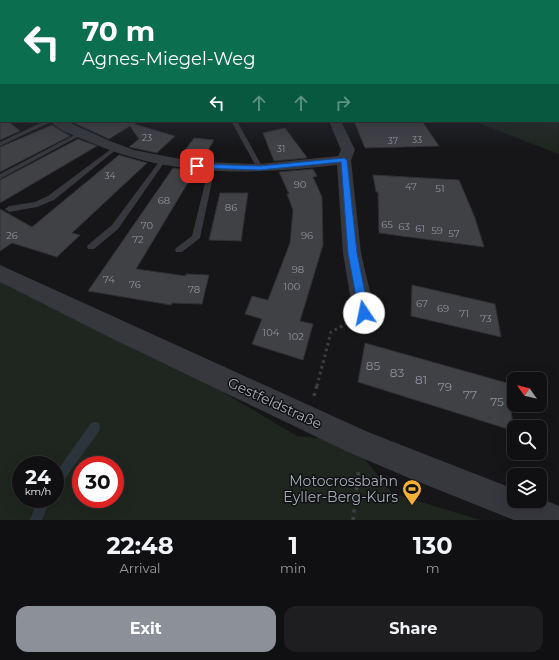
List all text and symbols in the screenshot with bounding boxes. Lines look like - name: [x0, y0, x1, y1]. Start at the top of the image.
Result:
- text: 70 m: [82, 14, 155, 48]
- icon: left: [16, 16, 68, 68]
- text: Agnes-Miegel-Weg: [82, 48, 255, 70]
- icon: left: [206, 92, 228, 114]
- icon: ahead: [248, 92, 270, 114]
- icon: ahead: [290, 92, 312, 114]
- icon: right: [332, 92, 354, 114]
- house number: 23: [142, 132, 152, 143]
- house number: 33: [412, 134, 422, 145]
- house number: 37: [388, 135, 398, 146]
- house number: 31: [277, 143, 285, 154]
- pin: [180, 149, 214, 183]
- icon: arrive: [186, 155, 208, 177]
- house number: 34: [104, 170, 116, 181]
- house number: 90: [294, 178, 307, 191]
- house number: 47: [405, 180, 417, 193]
- house number: 51: [435, 182, 445, 195]
- house number: 68: [158, 194, 170, 207]
- house number: 86: [225, 201, 237, 214]
- house number: 65: [381, 218, 393, 231]
- house number: 70: [141, 219, 154, 232]
- house number: 63: [398, 220, 410, 233]
- house number: 61: [415, 222, 425, 235]
- house number: 59: [431, 224, 443, 237]
- house number: 57: [448, 227, 460, 240]
- house number: 26: [6, 229, 18, 242]
- house number: 96: [301, 229, 313, 242]
- house number: 72: [132, 233, 144, 246]
- house number: 98: [292, 263, 304, 276]
- house number: 74: [103, 273, 115, 286]
- house number: 76: [129, 278, 141, 291]
- house number: 100: [284, 280, 301, 293]
- house number: 78: [188, 283, 200, 296]
- position arrow: [343, 292, 385, 334]
- house number: 67: [416, 297, 428, 310]
- house number: 69: [437, 302, 449, 315]
- house number: 71: [459, 307, 469, 320]
- house number: 73: [480, 312, 492, 325]
- house number: 104: [263, 326, 280, 339]
- house number: 102: [288, 330, 304, 343]
- house number: 85: [366, 358, 380, 373]
- house number: 83: [390, 365, 404, 380]
- house number: 81: [415, 372, 427, 387]
- north arrow: [507, 372, 547, 412]
- map controls: [507, 372, 547, 508]
- street label: Gestfeldstraße: [225, 373, 325, 433]
- house number: 79: [438, 379, 452, 394]
- house number: 77: [463, 387, 477, 402]
- house number: 75: [490, 394, 504, 409]
- button: search: [507, 420, 547, 460]
- speed limit sign: 30: [72, 456, 124, 508]
- text: 24: [25, 465, 51, 489]
- button: layers: [507, 468, 547, 508]
- place label: Motocrossbahn Eyller-Berg-Kurs: [283, 472, 398, 506]
- sports icon: Motocrossbahn Eyller-Berg-Kurs: [401, 478, 423, 506]
- text: km/h: [25, 485, 51, 498]
- text: 22:48: [106, 531, 174, 560]
- text: 1: [288, 531, 298, 560]
- text: 130: [413, 531, 453, 560]
- text: Arrival: [120, 560, 161, 576]
- text: min: [280, 560, 306, 576]
- text: m: [426, 560, 439, 576]
- button: Exit: [16, 606, 276, 652]
- button: Share: [284, 606, 543, 652]

